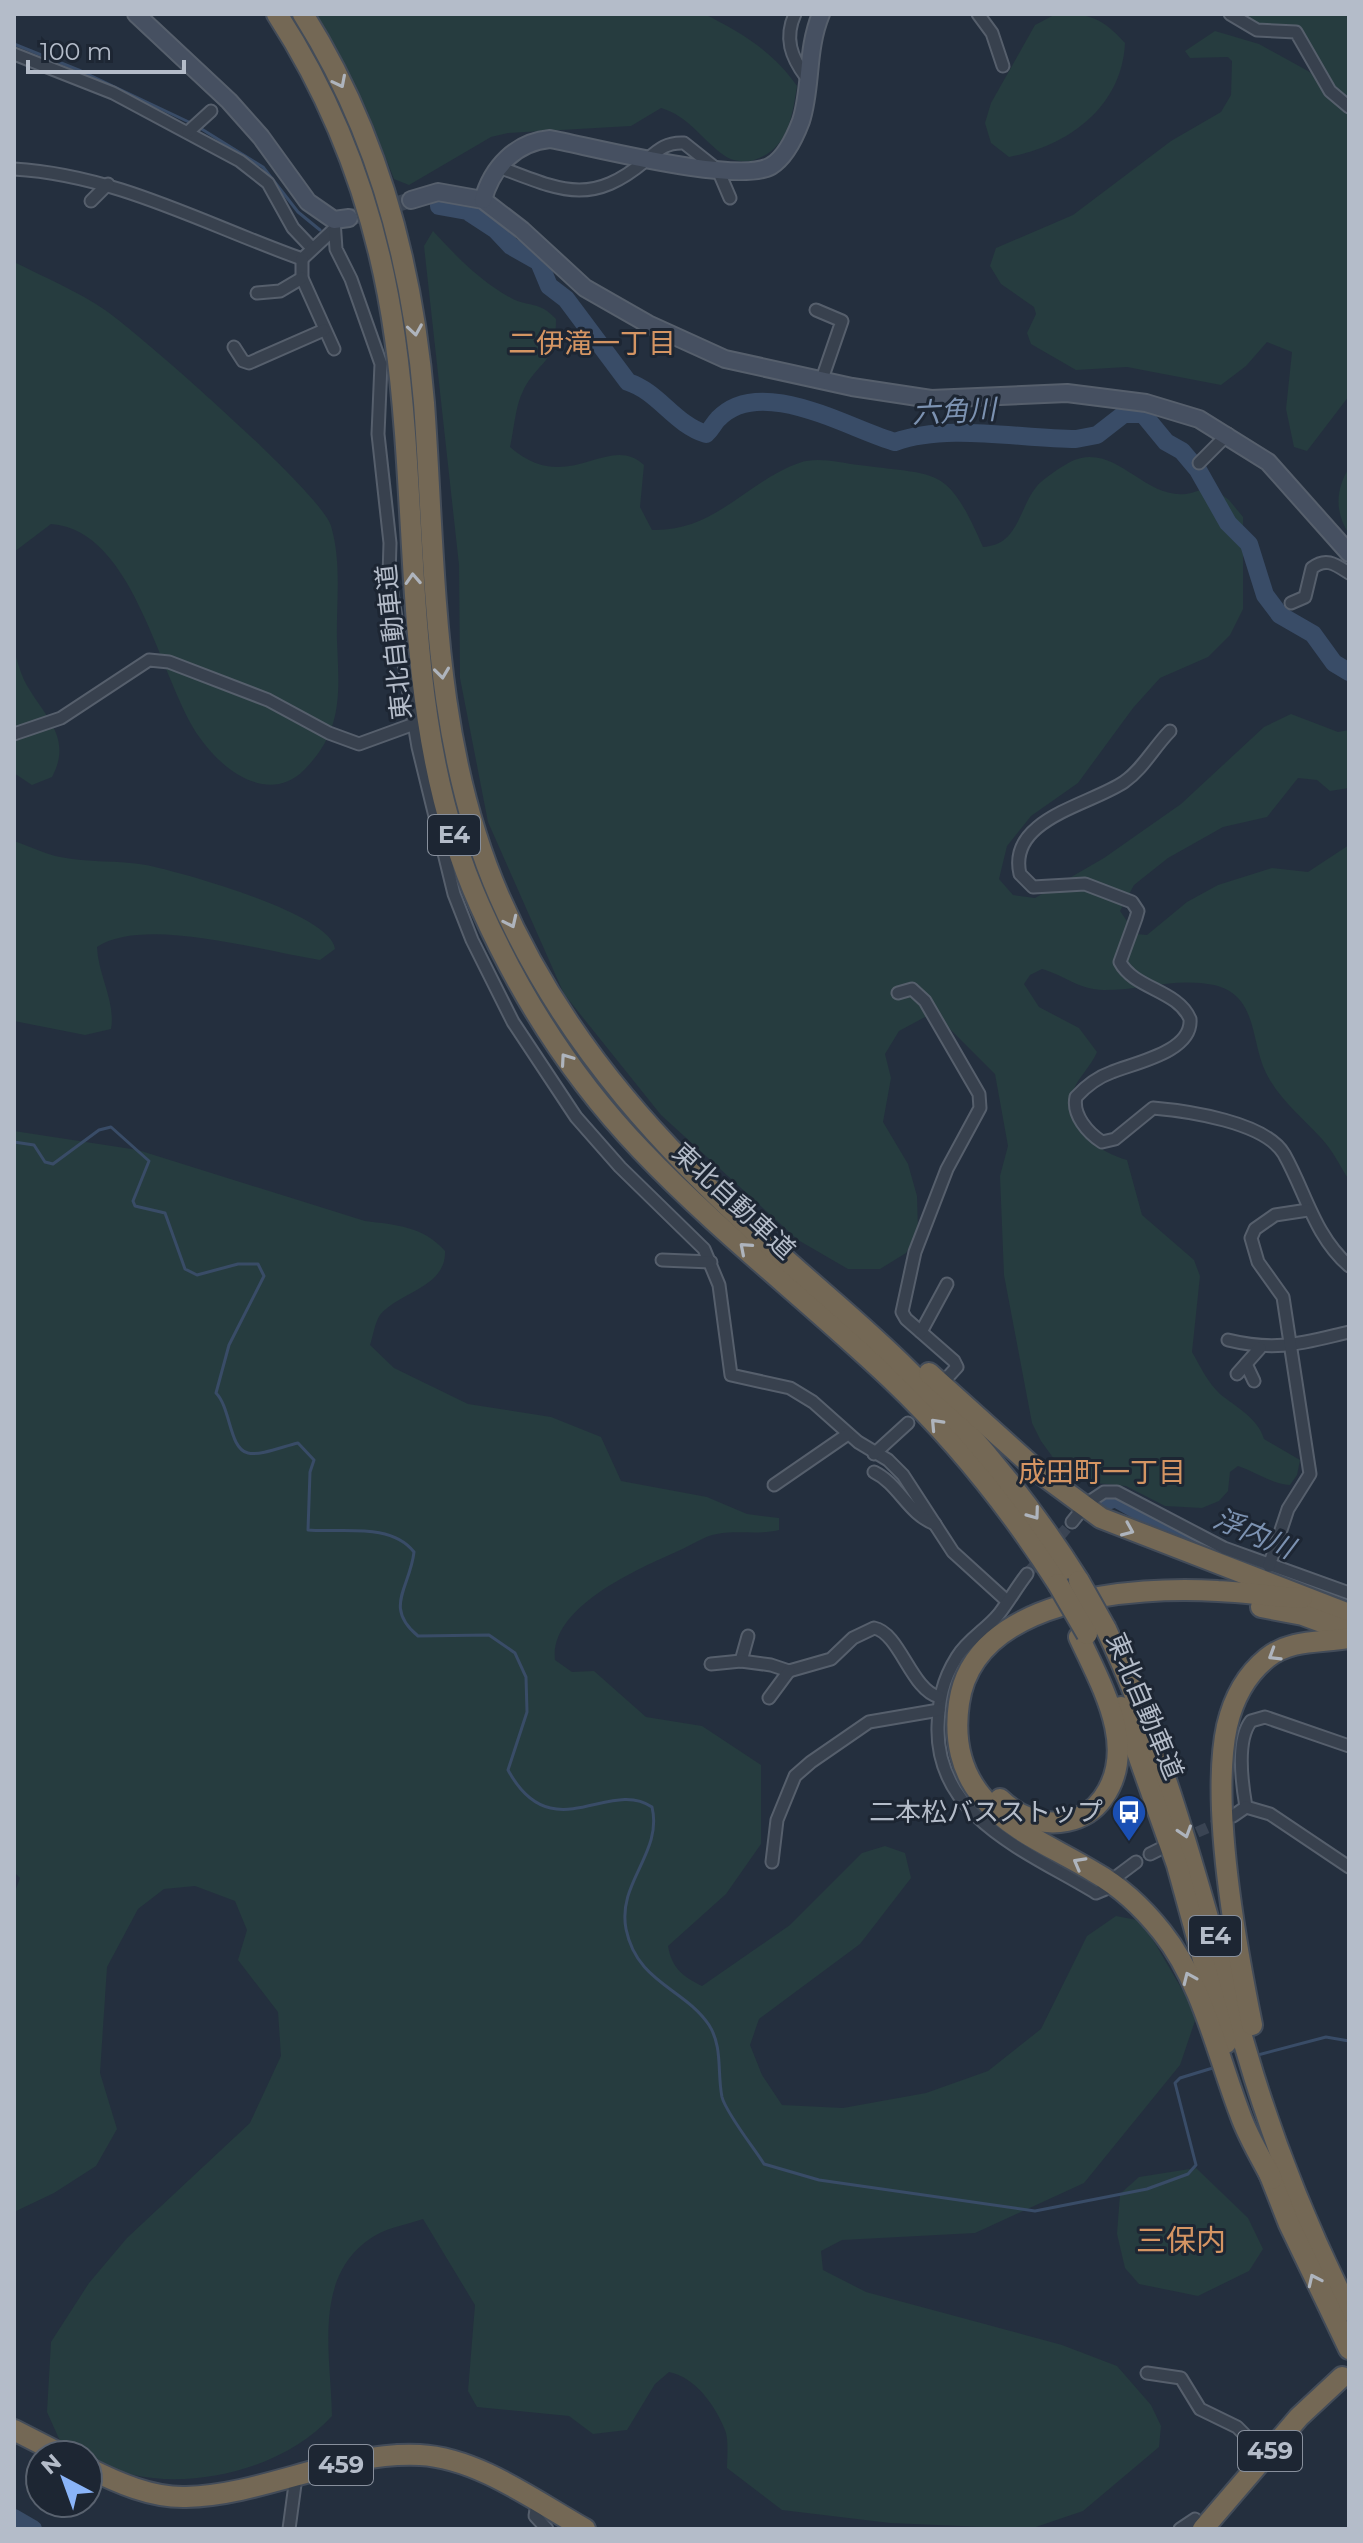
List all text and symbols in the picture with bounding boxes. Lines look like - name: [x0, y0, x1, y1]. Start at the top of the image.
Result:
- scale bar: [28, 24, 184, 74]
- text: 100 m: [40, 37, 112, 66]
- one-way arrow: [331, 74, 346, 89]
- one-way arrow: [406, 323, 423, 337]
- district label: 二伊滝一丁目: [508, 326, 676, 360]
- water label: 六角川: [911, 392, 1000, 430]
- street label: 東北自動車道: [370, 563, 418, 721]
- one-way arrow: [405, 572, 422, 585]
- one-way arrow: [434, 667, 451, 680]
- road number: E4: [428, 815, 480, 855]
- one-way arrow: [501, 914, 517, 929]
- one-way arrow: [561, 1054, 576, 1068]
- street label: 東北自動車道: [666, 1136, 802, 1266]
- one-way arrow: [739, 1243, 754, 1257]
- one-way arrow: [930, 1419, 945, 1433]
- district label: 成田町一丁目: [1018, 1455, 1186, 1489]
- water label: 浮内川: [1209, 1501, 1302, 1566]
- one-way arrow: [1024, 1505, 1039, 1519]
- one-way arrow: [1120, 1521, 1134, 1537]
- street label: 東北自動車道: [1100, 1628, 1190, 1784]
- one-way arrow: [1269, 1645, 1283, 1660]
- bus stop icon: 二本松バスストップ: [1110, 1793, 1148, 1843]
- place label: 二本松バスストップ: [869, 1796, 1103, 1828]
- one-way arrow: [1176, 1824, 1192, 1838]
- one-way arrow: [1073, 1857, 1088, 1873]
- road number: E4: [1189, 1916, 1241, 1956]
- one-way arrow: [1183, 1972, 1199, 1986]
- district label: 三保内: [1136, 2222, 1226, 2259]
- one-way arrow: [1308, 2273, 1324, 2288]
- road number: 459: [1238, 2431, 1302, 2471]
- north arrow: [24, 2439, 104, 2519]
- road number: 459: [309, 2445, 373, 2485]
- text: N: [36, 2448, 67, 2480]

